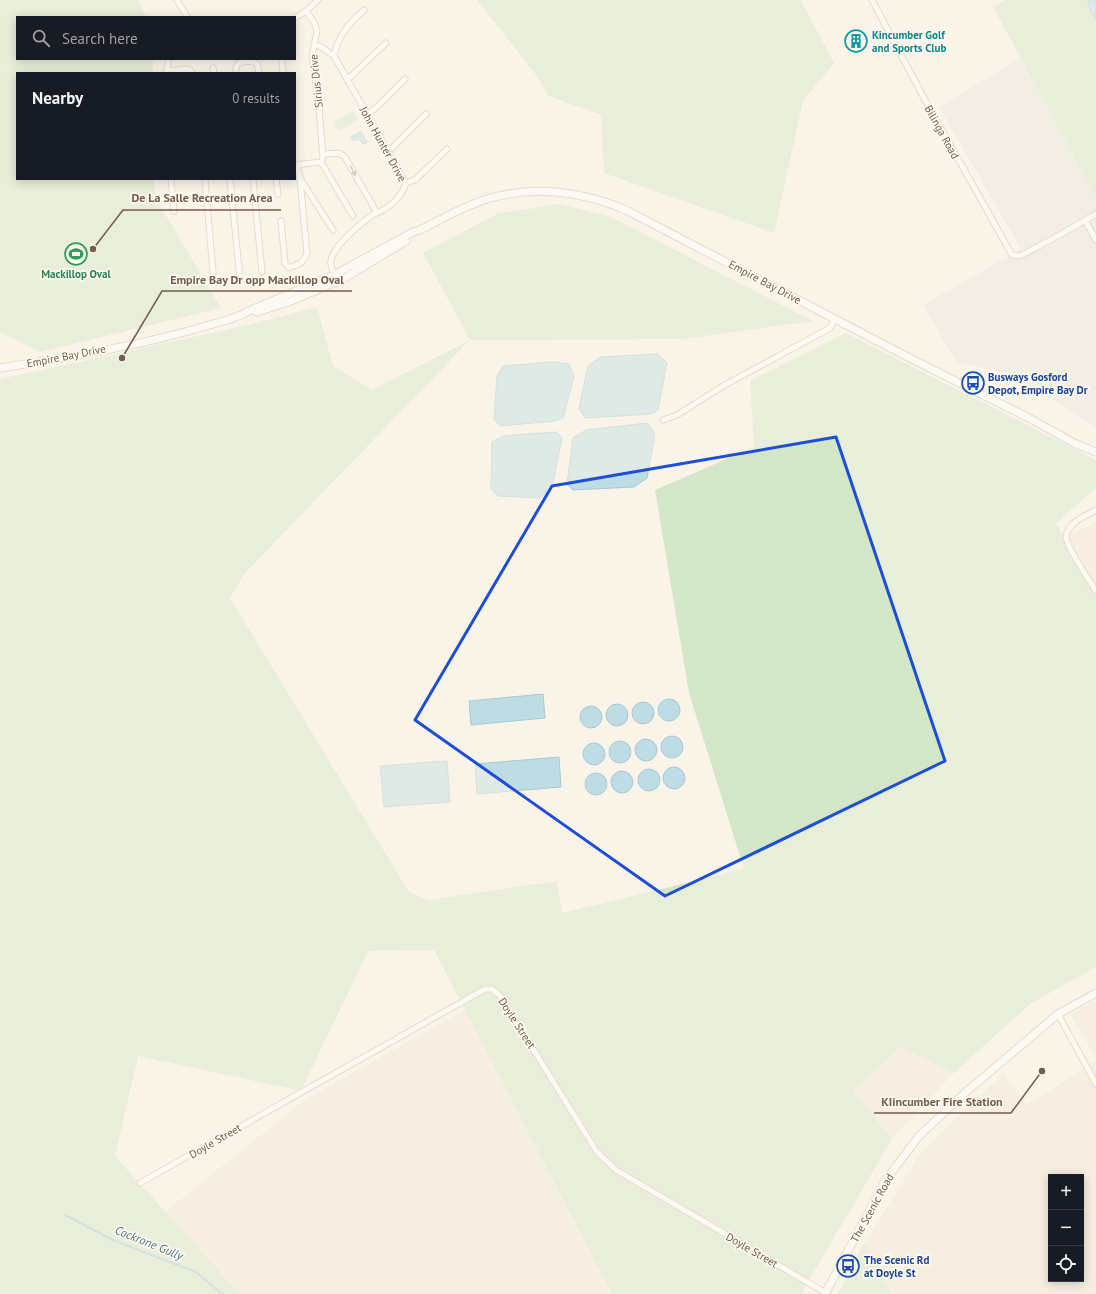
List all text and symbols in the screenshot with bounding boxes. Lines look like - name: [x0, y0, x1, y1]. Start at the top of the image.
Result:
- search box: [16, 16, 296, 60]
- icon: search: [30, 27, 52, 49]
- building icon: Kincumber Golf and Sports Club: [843, 28, 869, 54]
- place label: Kincumber Golf and Sports Club: [872, 28, 946, 55]
- text: Search here: [62, 29, 138, 48]
- street label: Sirius Drive: [306, 53, 326, 108]
- text: Nearby: [32, 87, 83, 109]
- text: 0 results: [232, 90, 280, 107]
- street label: John Hunter Drive: [356, 103, 410, 184]
- street label: Bilinga Road: [922, 103, 962, 161]
- one-way arrow: [349, 165, 356, 177]
- callout: De La Salle Recreation Area: [123, 186, 281, 210]
- text: De La Salle Recreation Area: [131, 190, 273, 205]
- sports icon: Mackillop Oval: [63, 241, 89, 267]
- street label: Empire Bay Drive: [726, 257, 804, 307]
- place label: Mackillop Oval: [41, 267, 112, 281]
- callout: Empire Bay Dr opp Mackillop Oval: [162, 267, 352, 291]
- text: Empire Bay Dr opp Mackillop Oval: [170, 272, 344, 287]
- street label: Empire Bay Drive: [25, 341, 107, 371]
- bus stop icon: Busways Gosford Depot, Empire Bay Dr: [960, 370, 986, 396]
- place label: Busways Gosford Depot, Empire Bay Dr: [988, 370, 1088, 397]
- street label: Doyle Street: [495, 995, 539, 1051]
- callout: KIincumber Fire Station: [874, 1089, 1011, 1113]
- text: KIincumber Fire Station: [881, 1094, 1003, 1109]
- street label: Doyle Street: [186, 1120, 244, 1162]
- street label: The Scenic Road: [847, 1171, 897, 1245]
- map controls: [1048, 1174, 1084, 1282]
- button: +: [1048, 1174, 1084, 1210]
- button: −: [1048, 1210, 1084, 1246]
- water label: Cockrone Gully: [113, 1222, 186, 1263]
- street label: Doyle Street: [723, 1229, 781, 1271]
- button: locate: [1048, 1246, 1084, 1282]
- bus stop icon: The Scenic Rd at Doyle St: [835, 1253, 861, 1279]
- place label: The Scenic Rd at Doyle St: [864, 1253, 929, 1280]

